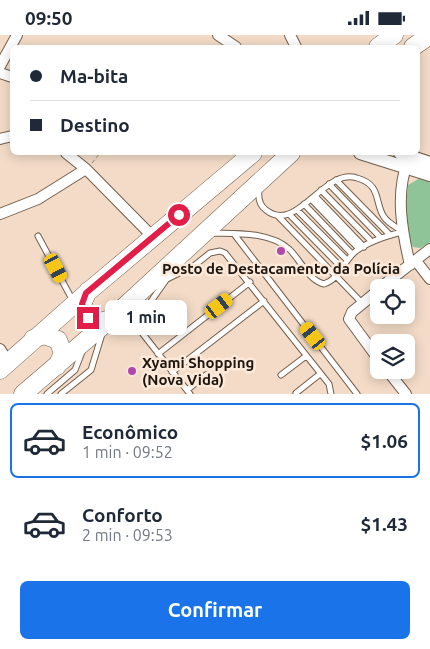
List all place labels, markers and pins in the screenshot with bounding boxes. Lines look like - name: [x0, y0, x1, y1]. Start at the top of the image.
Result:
- marker: Posto de Destacamento da Polícia: [275, 245, 287, 257]
- place label: Posto de Destacamento da Polícia: [162, 260, 400, 277]
- place label: Xyami Shopping (Nova Vida): [142, 354, 254, 388]
- marker: Xyami Shopping (Nova Vida): [126, 365, 138, 377]

